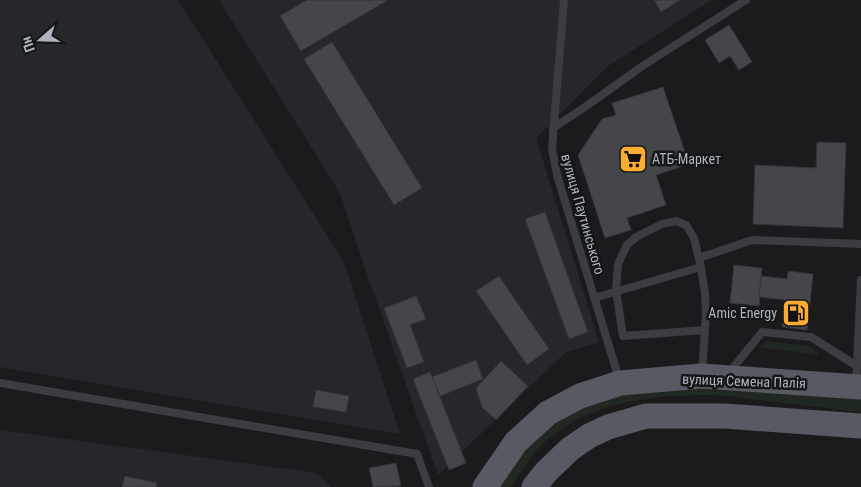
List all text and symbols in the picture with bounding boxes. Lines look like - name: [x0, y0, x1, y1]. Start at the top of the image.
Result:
- north arrow: [15, 15, 65, 65]
- text: Пн: [18, 34, 38, 55]
- supermarket icon: АТБ-Маркет: [618, 144, 648, 174]
- place label: АТБ-Маркет: [652, 151, 721, 167]
- street label: вулиця Паутинського: [558, 152, 608, 276]
- fuel station icon: Amic Energy: [781, 298, 811, 328]
- place label: Amic Energy: [708, 305, 777, 321]
- street label: вулиця Семена Палія: [682, 371, 806, 391]

